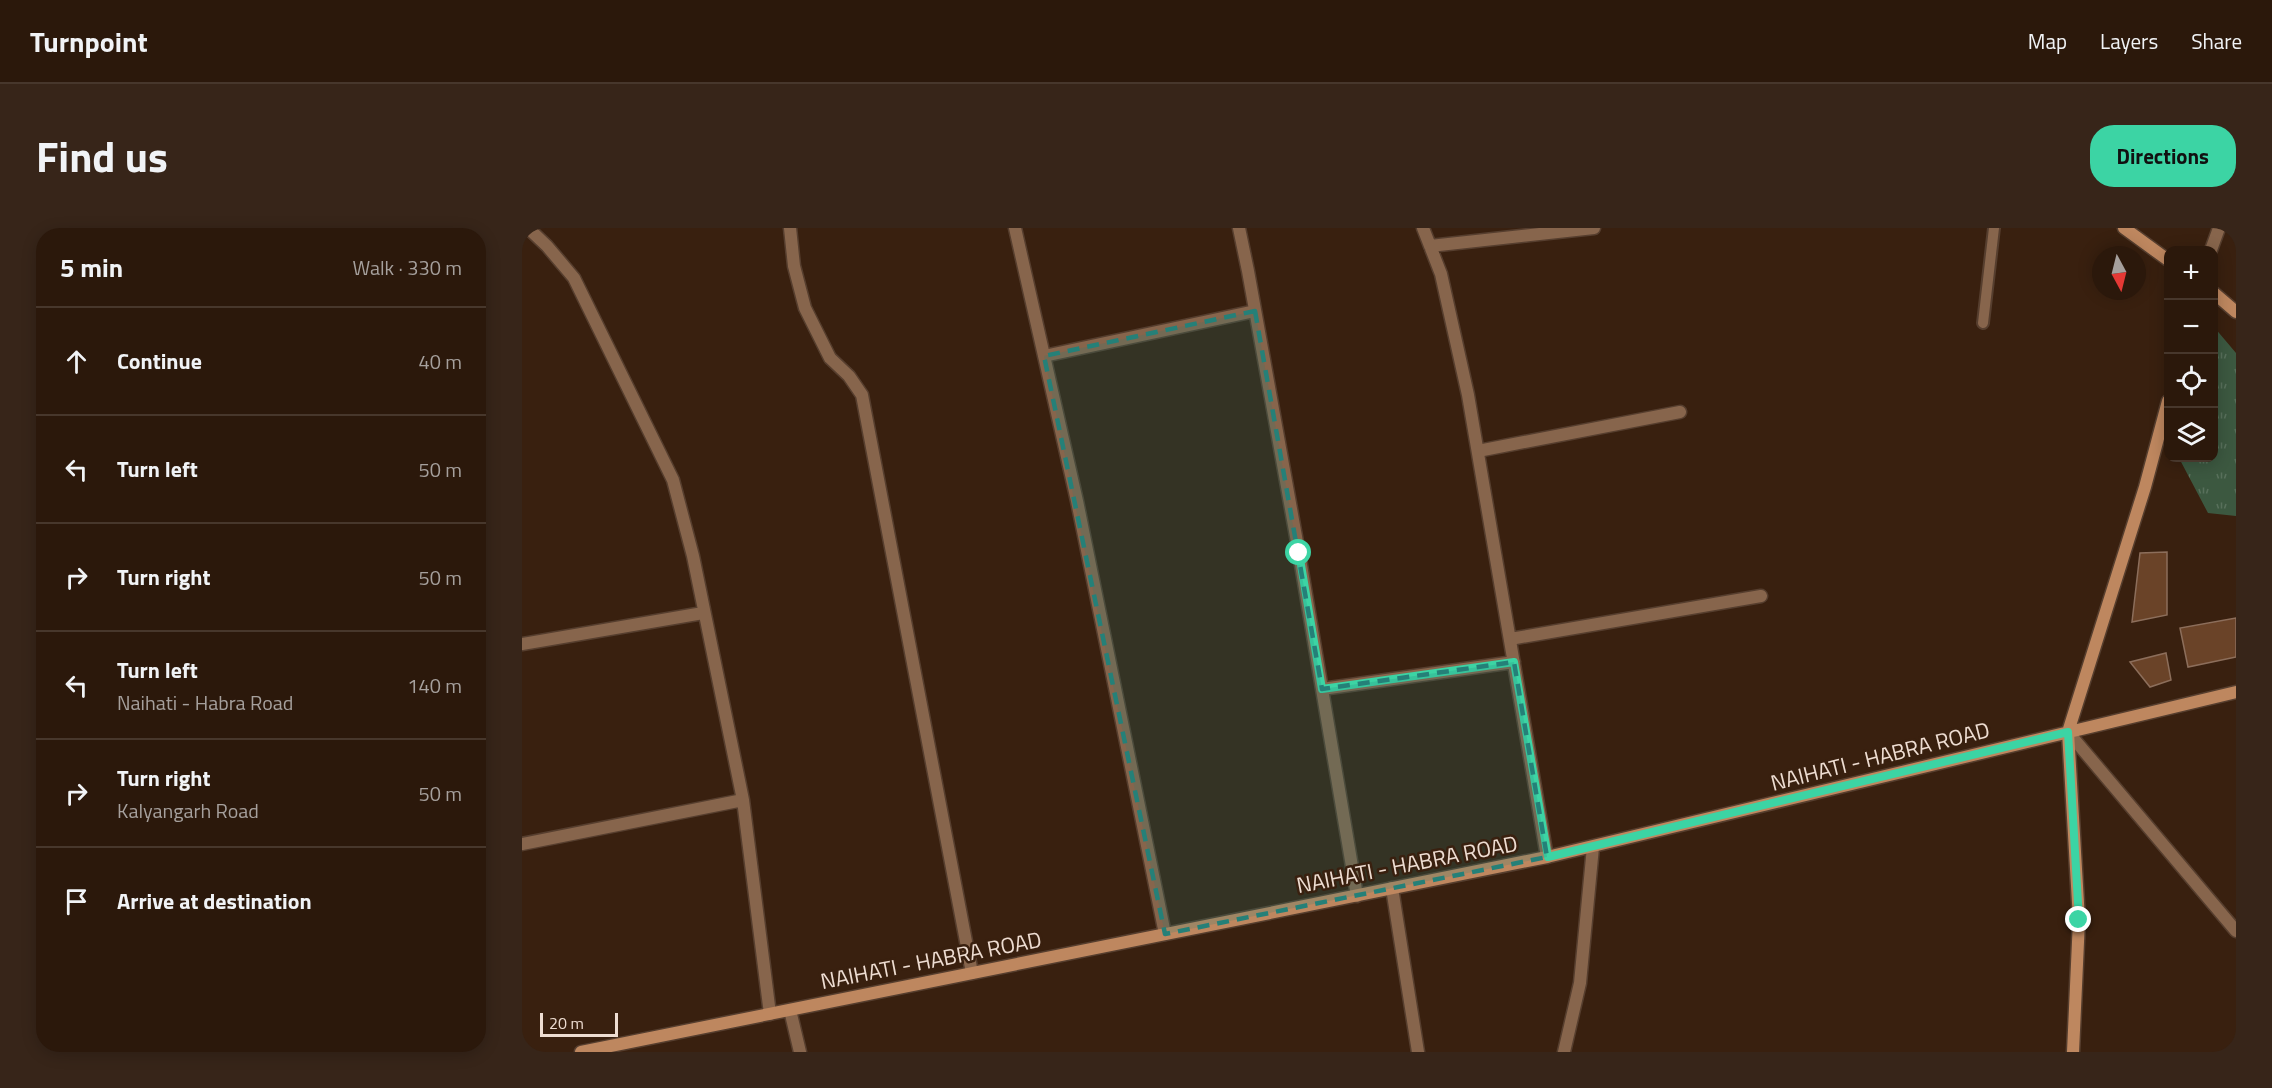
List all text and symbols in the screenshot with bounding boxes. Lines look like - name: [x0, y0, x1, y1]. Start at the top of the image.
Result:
- text: Turnpoint: [30, 20, 148, 63]
- text: Map: [2028, 25, 2067, 57]
- text: Layers: [2100, 25, 2158, 57]
- text: Share: [2191, 25, 2242, 57]
- text: Find us: [36, 124, 168, 188]
- button: Directions: [2090, 125, 2236, 187]
- north arrow: [2092, 246, 2146, 300]
- map controls: [2164, 246, 2218, 462]
- button: +: [2164, 246, 2218, 300]
- text: 5 min: [60, 248, 123, 287]
- text: Walk · 330 m: [353, 252, 462, 283]
- button: −: [2164, 300, 2218, 354]
- text: Continue: [117, 344, 202, 378]
- icon: ahead: [60, 345, 93, 378]
- text: 40 m: [418, 346, 462, 377]
- button: locate: [2164, 354, 2218, 408]
- button: layers: [2164, 408, 2218, 462]
- text: Turn left: [117, 452, 198, 486]
- icon: left: [60, 453, 93, 486]
- text: 50 m: [418, 454, 462, 485]
- route start: [1285, 539, 1311, 565]
- text: Turn right: [117, 560, 211, 594]
- icon: right: [60, 561, 93, 594]
- text: 50 m: [418, 562, 462, 593]
- text: Turn left: [117, 653, 198, 687]
- icon: left: [60, 669, 93, 702]
- text: 140 m: [407, 670, 462, 701]
- text: Naihati - Habra Road: [117, 687, 293, 718]
- street label: NAIHATI - HABRA ROAD: [1767, 712, 1993, 800]
- text: Turn right: [117, 761, 211, 795]
- icon: right: [60, 777, 93, 810]
- text: 50 m: [418, 778, 462, 809]
- text: Kalyangarh Road: [117, 795, 259, 826]
- street label: NAIHATI - HABRA ROAD: [1294, 826, 1520, 902]
- text: Arrive at destination: [117, 884, 312, 918]
- icon: arrive: [60, 885, 93, 918]
- route end: [2065, 906, 2091, 932]
- street label: NAIHATI - HABRA ROAD: [818, 922, 1044, 998]
- scale bar: [540, 1010, 618, 1038]
- text: 20 m: [549, 1011, 584, 1035]

